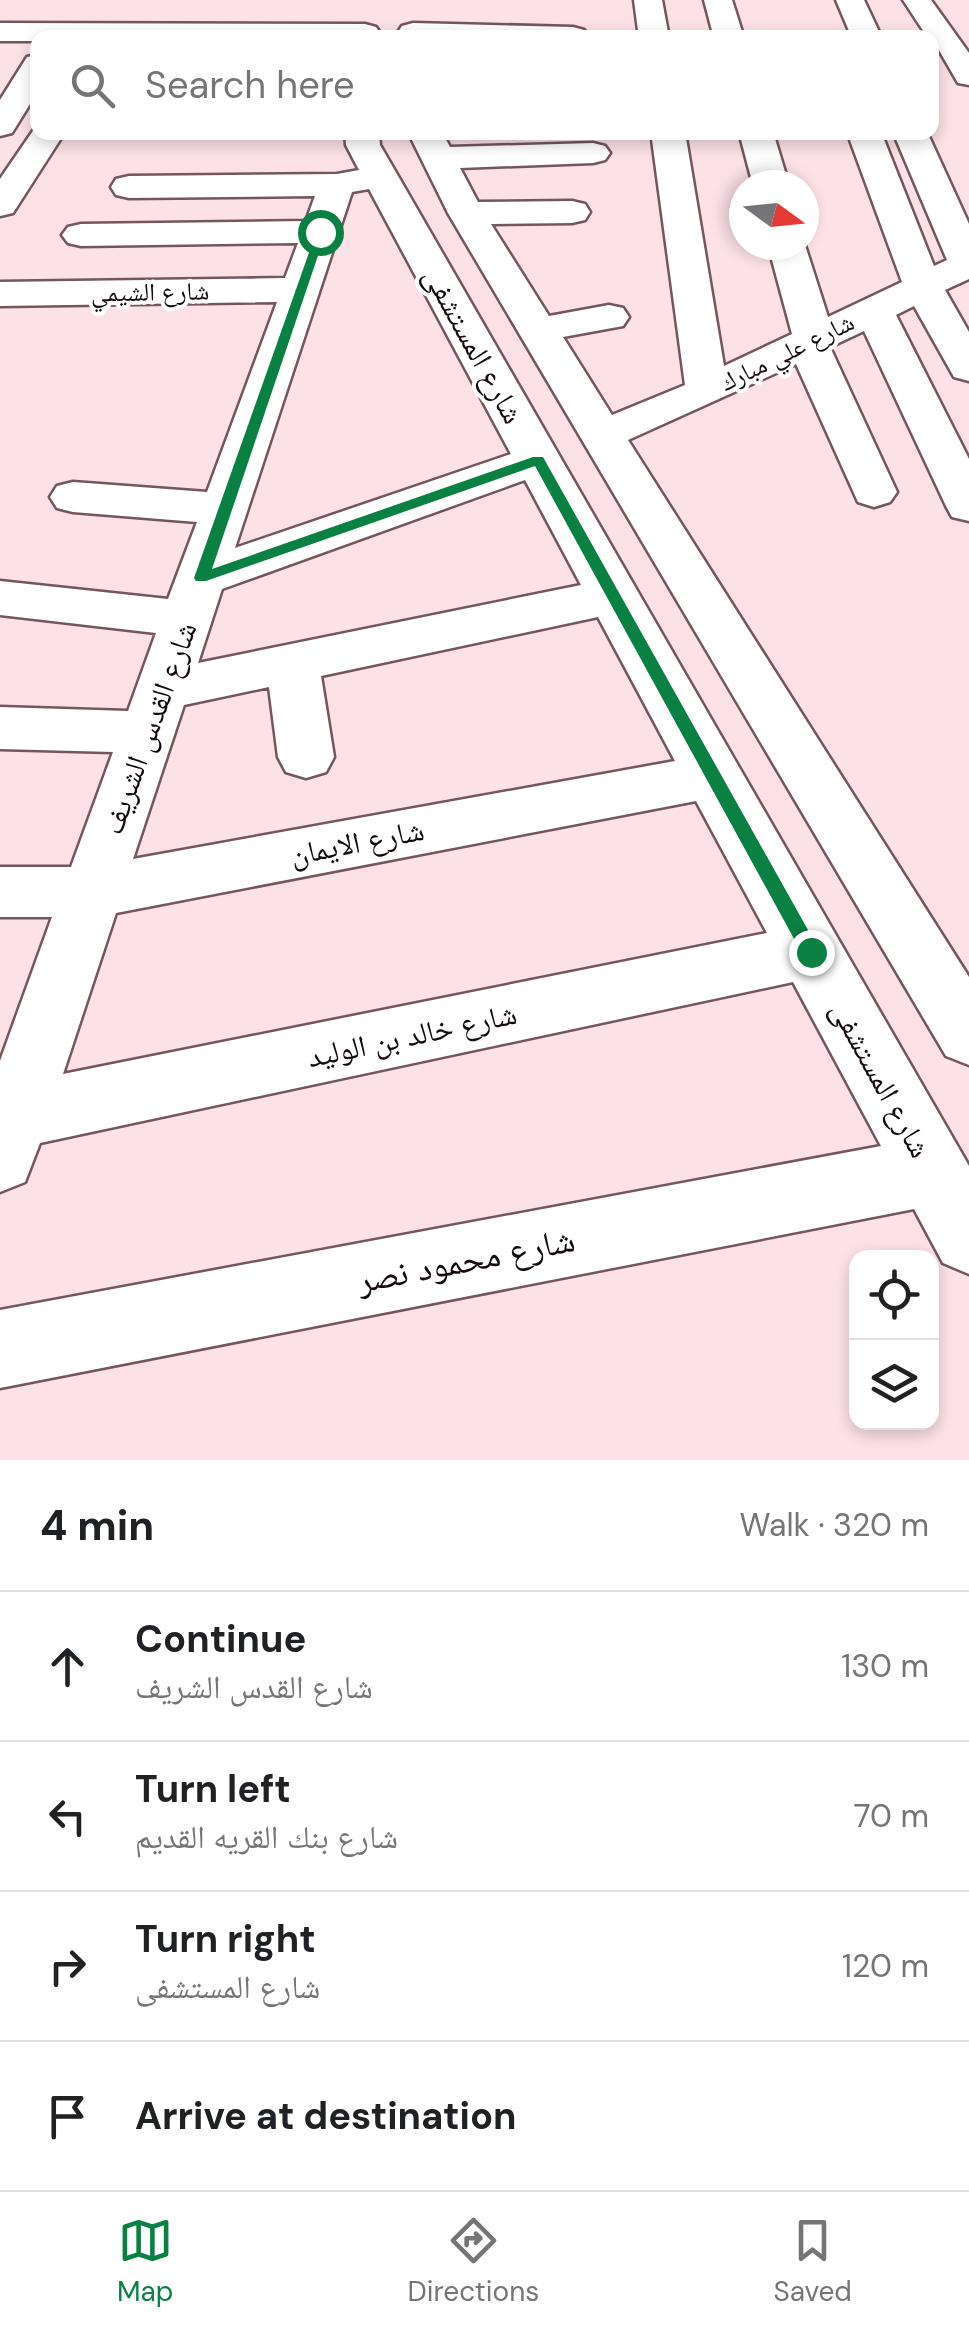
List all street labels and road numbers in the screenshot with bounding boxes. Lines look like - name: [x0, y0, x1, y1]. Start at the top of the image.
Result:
- street label: شارع المستشفى: [415, 260, 533, 430]
- street label: شارع الشيمي: [90, 274, 210, 313]
- street label: شارع علي مبارك: [714, 305, 861, 402]
- street label: شارع القدس الشريف: [93, 617, 205, 839]
- street label: شارع الايمان: [287, 810, 427, 874]
- street label: شارع خالد بن الوليد: [304, 994, 520, 1076]
- street label: شارع المستشفى: [822, 994, 940, 1164]
- street label: شارع محمود نصر: [352, 1216, 579, 1304]

